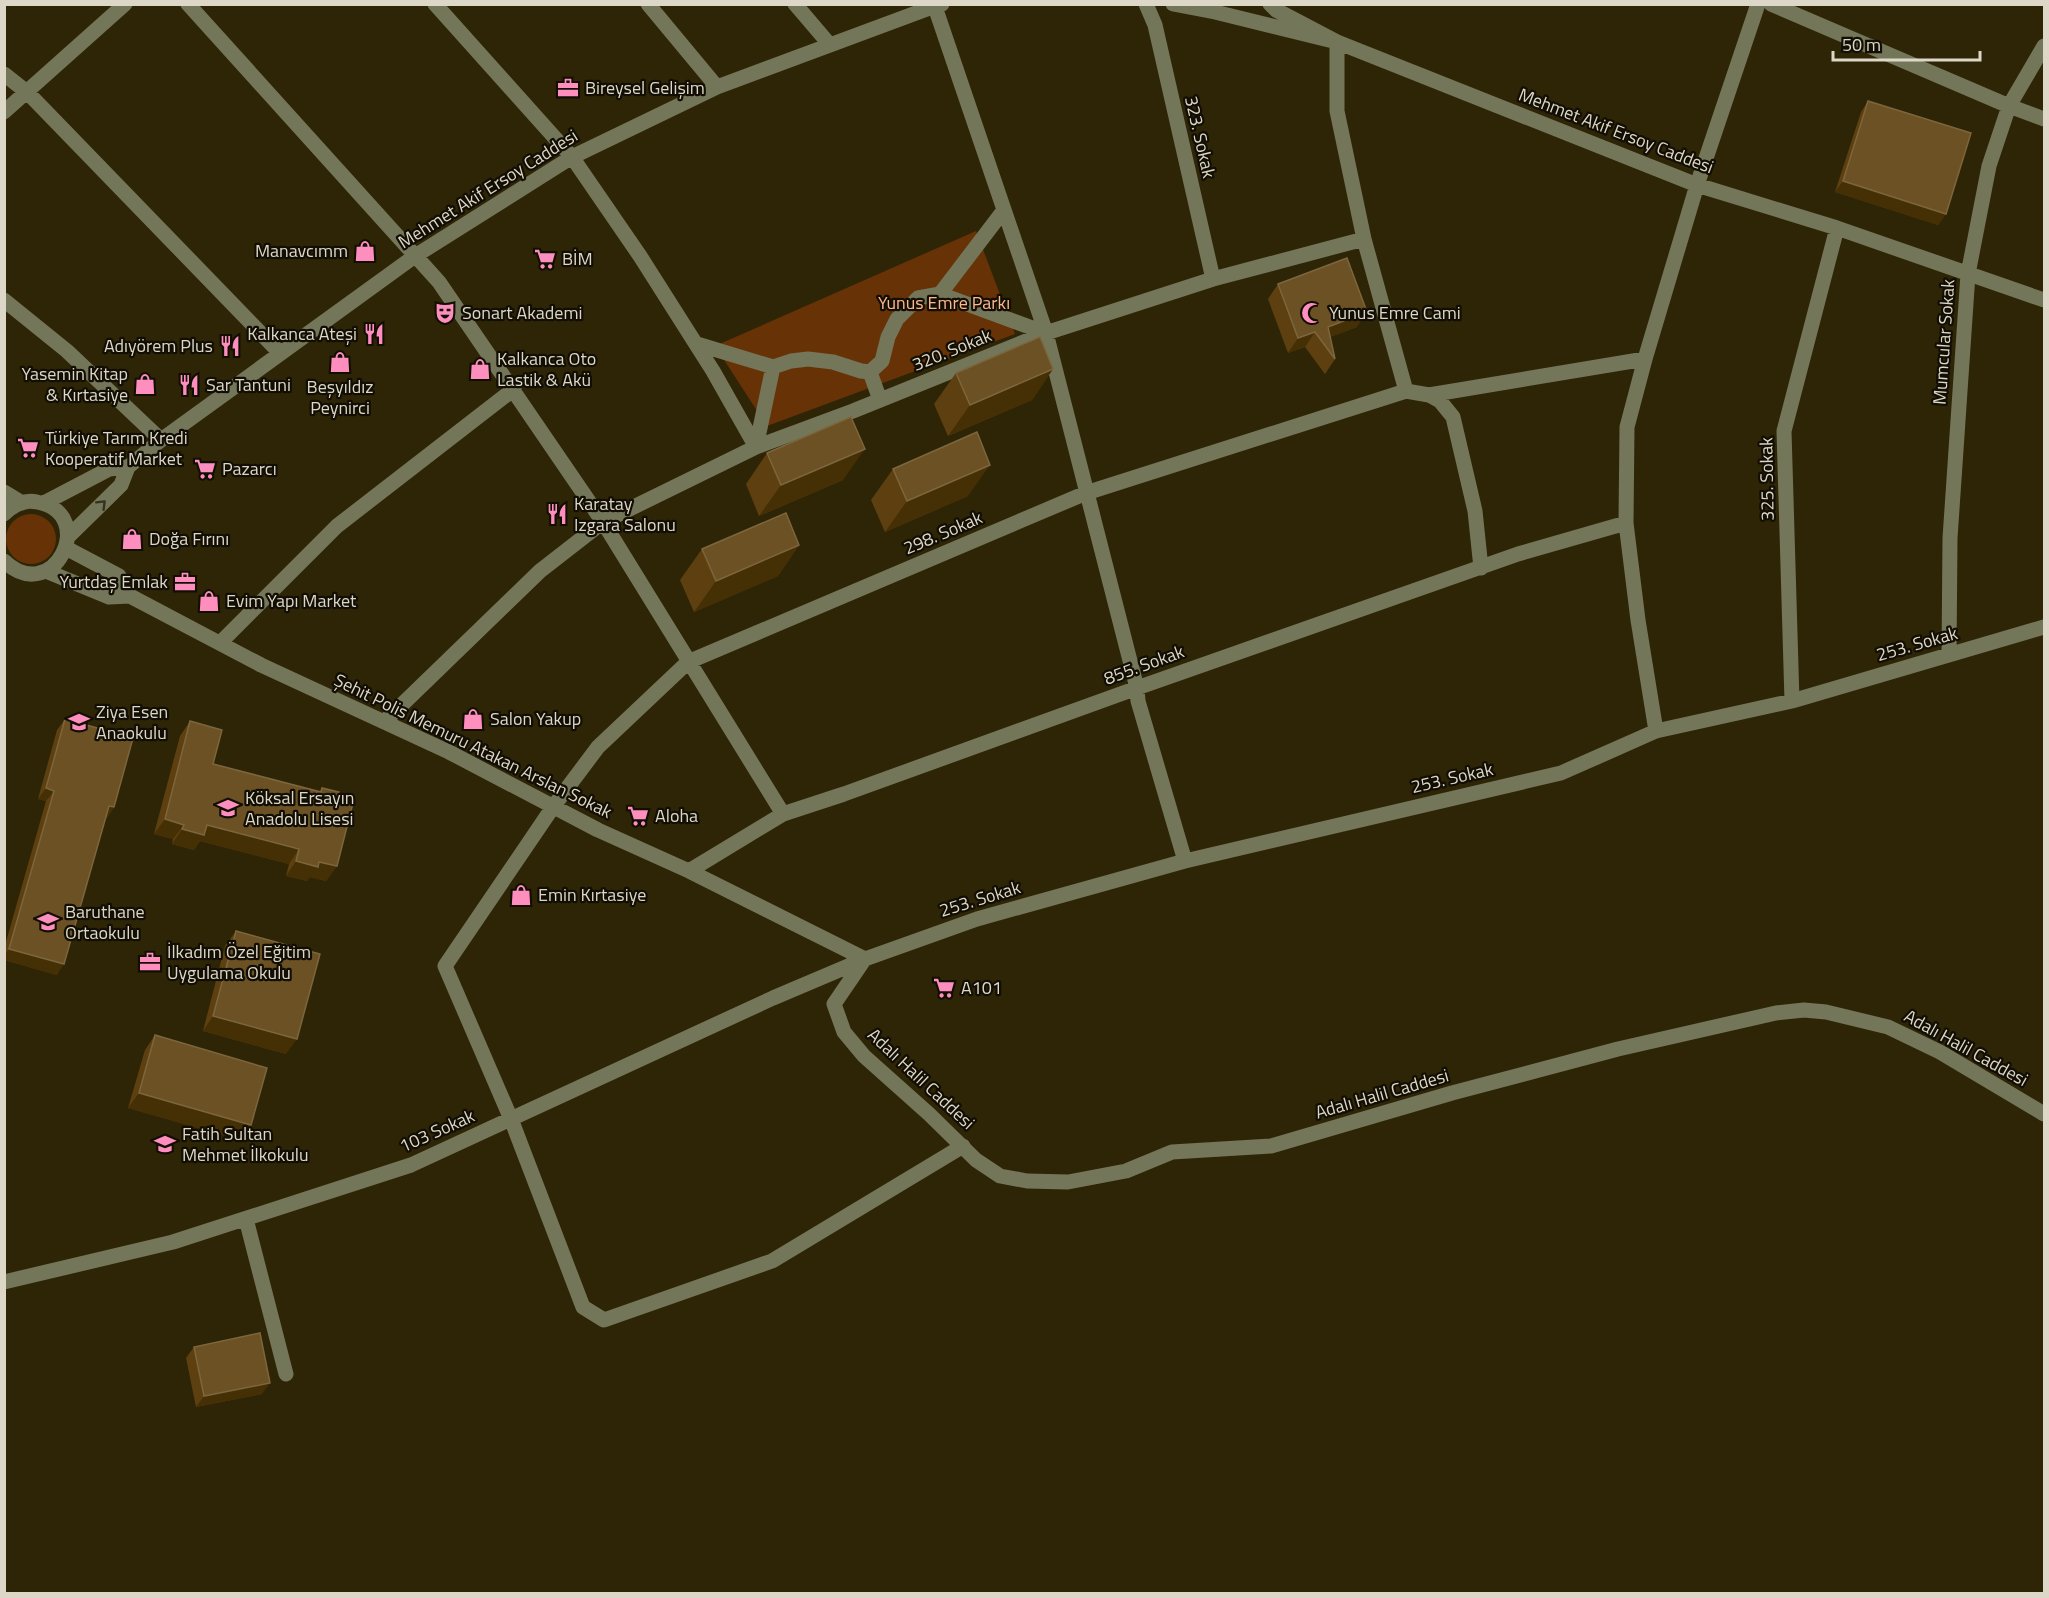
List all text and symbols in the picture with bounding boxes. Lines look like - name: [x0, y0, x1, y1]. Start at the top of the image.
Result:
- scale bar: [1833, 24, 1980, 62]
- text: 50 m: [1842, 31, 1881, 58]
- place label: Bireysel Gelişim: [585, 74, 705, 101]
- office icon: Bireysel Gelişim: [556, 76, 580, 100]
- street label: Mehmet Akif Ersoy Caddesi: [1515, 81, 1718, 180]
- street label: 323. Sokak: [1178, 93, 1223, 181]
- street label: Mehmet Akif Ersoy Caddesi: [393, 122, 583, 255]
- place label: Manavcımm: [255, 237, 348, 264]
- shop icon: Manavcımm: [353, 239, 377, 263]
- place label: BİM: [562, 245, 593, 272]
- supermarket icon: BİM: [533, 247, 557, 271]
- street label: Mumcular Sokak: [1926, 278, 1961, 406]
- park label: Yunus Emre Parkı: [878, 289, 1010, 316]
- place label: Sonart Akademi: [462, 299, 582, 326]
- place label: Yunus Emre Cami: [1329, 299, 1461, 326]
- theatre icon: Sonart Akademi: [433, 301, 457, 325]
- mosque icon: Yunus Emre Cami: [1300, 301, 1324, 325]
- place label: Kalkanca Ateşi: [247, 320, 357, 347]
- street label: 320. Sokak: [908, 321, 996, 378]
- restaurant icon: Kalkanca Ateşi: [362, 322, 386, 346]
- place label: Adıyörem Plus: [104, 332, 213, 359]
- restaurant icon: Adıyörem Plus: [218, 334, 242, 358]
- place label: Kalkanca Oto Lastik & Akü: [497, 345, 596, 393]
- shop icon: Beşyıldız Peynirci: [328, 350, 352, 374]
- shop icon: Kalkanca Oto Lastik & Akü: [468, 357, 492, 381]
- place label: Yasemin Kitap & Kırtasiye: [21, 360, 128, 408]
- place label: Sar Tantuni: [206, 371, 291, 398]
- shop icon: Yasemin Kitap & Kırtasiye: [133, 372, 157, 396]
- restaurant icon: Sar Tantuni: [177, 373, 201, 397]
- place label: Beşyıldız Peynirci: [307, 373, 373, 421]
- place label: Türkiye Tarım Kredi Kooperatif Market: [45, 424, 188, 472]
- supermarket icon: Türkiye Tarım Kredi Kooperatif Market: [16, 436, 40, 460]
- street label: 325. Sokak: [1752, 437, 1781, 521]
- place label: Pazarcı: [222, 455, 277, 482]
- supermarket icon: Pazarcı: [193, 457, 217, 481]
- place label: Karatay Izgara Salonu: [574, 490, 676, 538]
- one-way arrow: [94, 501, 105, 512]
- restaurant icon: Karatay Izgara Salonu: [545, 502, 569, 526]
- street label: 298. Sokak: [899, 504, 987, 561]
- place label: Doğa Fırını: [149, 525, 229, 552]
- shop icon: Doğa Fırını: [120, 527, 144, 551]
- place label: Yurtdaş Emlak: [60, 568, 168, 595]
- office icon: Yurtdaş Emlak: [173, 570, 197, 594]
- place label: Evim Yapı Market: [226, 587, 357, 614]
- shop icon: Evim Yapı Market: [197, 589, 221, 613]
- street label: 253. Sokak: [1873, 619, 1961, 668]
- street label: 855. Sokak: [1100, 637, 1188, 692]
- street label: Şehit Polis Memuru Atakan Arslan Sokak: [330, 666, 617, 825]
- place label: Ziya Esen Anaokulu: [96, 698, 168, 746]
- place label: Salon Yakup: [490, 705, 581, 732]
- shop icon: Salon Yakup: [461, 707, 485, 731]
- school or university icon: Ziya Esen Anaokulu: [67, 710, 91, 734]
- street label: 253. Sokak: [1408, 755, 1496, 800]
- place label: Köksal Ersayın Anadolu Lisesi: [245, 784, 354, 832]
- school or university icon: Köksal Ersayın Anadolu Lisesi: [216, 796, 240, 820]
- place label: Aloha: [655, 802, 698, 829]
- supermarket icon: Aloha: [626, 804, 650, 828]
- street label: 253. Sokak: [936, 873, 1024, 924]
- place label: Emin Kırtasiye: [538, 881, 646, 908]
- shop icon: Emin Kırtasiye: [509, 883, 533, 907]
- place label: Baruthane Ortaokulu: [65, 898, 145, 946]
- school or university icon: Baruthane Ortaokulu: [36, 910, 60, 934]
- place label: İlkadım Özel Eğitim Uygulama Okulu: [167, 938, 311, 986]
- office icon: İlkadım Özel Eğitim Uygulama Okulu: [138, 950, 162, 974]
- place label: A101: [961, 974, 1002, 1001]
- supermarket icon: A101: [932, 976, 956, 1000]
- street label: Adalı Halil Caddesi: [1899, 1002, 2033, 1093]
- street label: Adalı Halil Caddesi: [862, 1022, 981, 1136]
- street label: Adalı Halil Caddesi: [1312, 1062, 1452, 1125]
- street label: 103 Sokak: [395, 1102, 479, 1159]
- place label: Fatih Sultan Mehmet İlkokulu: [182, 1120, 309, 1168]
- school or university icon: Fatih Sultan Mehmet İlkokulu: [153, 1132, 177, 1156]

